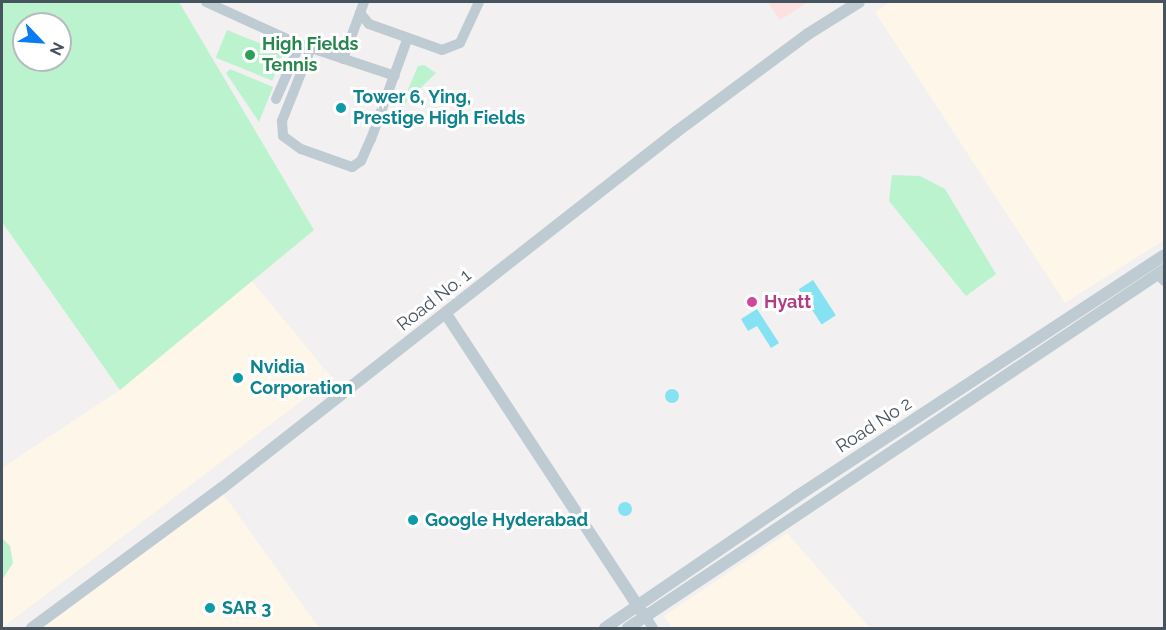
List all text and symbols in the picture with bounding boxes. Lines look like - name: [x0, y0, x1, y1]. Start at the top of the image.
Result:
- north arrow: [12, 12, 72, 72]
- place label: High Fields Tennis: [262, 34, 359, 76]
- text: N: [46, 39, 68, 59]
- marker: High Fields Tennis: [243, 48, 257, 62]
- place label: Tower 6, Ying, Prestige High Fields: [353, 87, 525, 130]
- marker: Tower 6, Ying, Prestige High Fields: [334, 101, 348, 115]
- street label: Road No. 1: [393, 265, 475, 335]
- place label: Hyatt: [764, 291, 811, 313]
- marker: Hyatt: [745, 295, 759, 309]
- place label: Nvidia Corporation: [250, 357, 353, 400]
- marker: Nvidia Corporation: [231, 371, 245, 385]
- street label: Road No 2: [832, 392, 916, 458]
- place label: Google Hyderabad: [425, 509, 588, 531]
- marker: Google Hyderabad: [406, 513, 420, 527]
- place label: SAR 3: [222, 597, 271, 619]
- marker: SAR 3: [203, 601, 217, 615]

